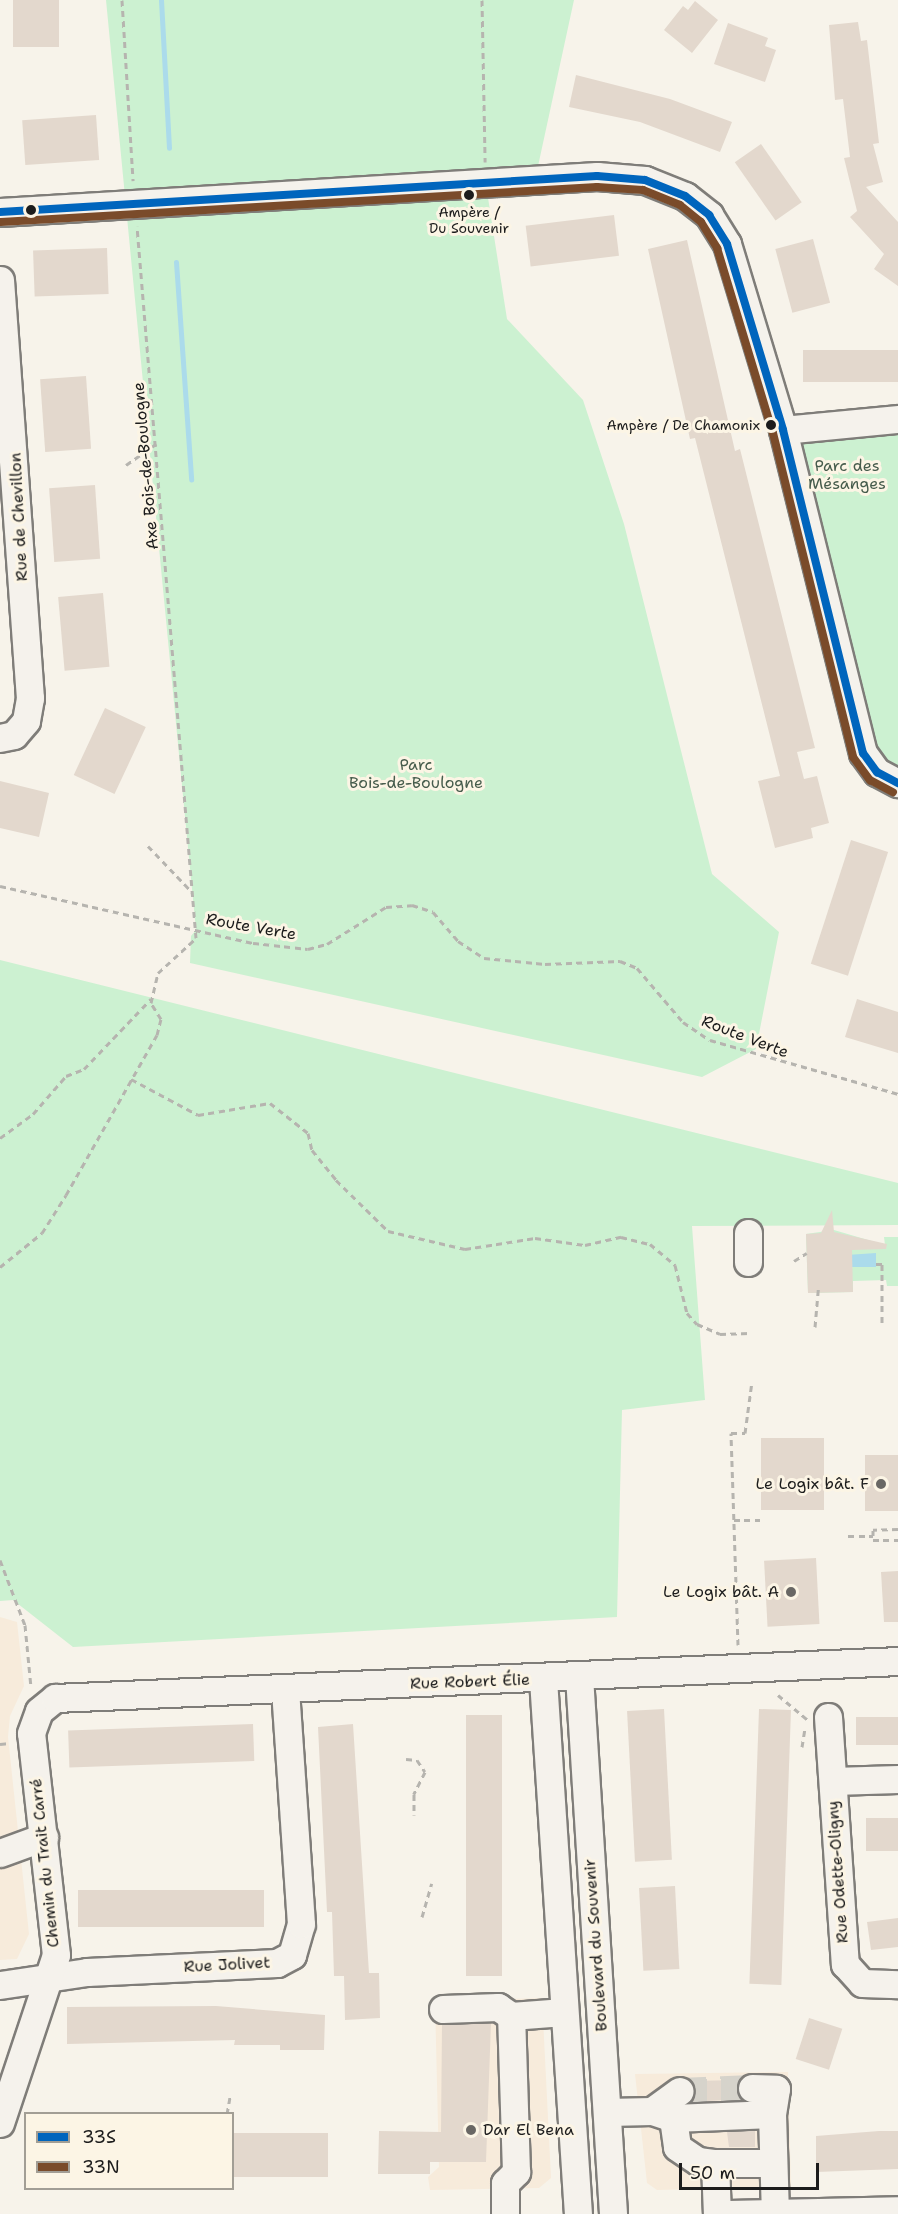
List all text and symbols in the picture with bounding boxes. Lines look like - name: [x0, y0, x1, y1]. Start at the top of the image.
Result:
- marker: Ampère / Du Souvenir: [463, 189, 475, 201]
- unlabelled marker: [25, 204, 37, 216]
- place label: Ampère / Du Souvenir: [429, 204, 509, 237]
- street label: Axe Bois-de-Boulogne: [129, 381, 163, 551]
- place label: Ampère / De Chamonix: [607, 417, 760, 433]
- marker: Ampère / De Chamonix: [765, 419, 777, 431]
- street label: Rue de Chevillon: [6, 452, 32, 582]
- park label: Parc des Mésanges: [808, 456, 886, 494]
- park label: Parc Bois-de-Boulogne: [349, 755, 483, 793]
- street label: Route Verte: [204, 910, 298, 944]
- street label: Route Verte: [699, 1012, 791, 1062]
- place label: Le Logix bât. F: [756, 1474, 869, 1494]
- marker: Le Logix bât. F: [874, 1477, 888, 1491]
- place label: Le Logix bât. A: [663, 1582, 779, 1602]
- marker: Le Logix bât. A: [784, 1585, 798, 1599]
- street label: Rue Robert Élie: [410, 1670, 530, 1694]
- street label: Chemin du Trait Carré: [27, 1778, 63, 1948]
- street label: Rue Odette-Oligny: [823, 1800, 853, 1944]
- street label: Boulevard du Souvenir: [580, 1858, 612, 2032]
- street label: Rue Jolivet: [183, 1953, 271, 1977]
- legend: [24, 2112, 234, 2190]
- place label: Dar El Bena: [483, 2120, 574, 2140]
- marker: Dar El Bena: [464, 2123, 478, 2137]
- text: 33S: [82, 2125, 116, 2149]
- scale bar: [682, 2151, 822, 2189]
- text: 33N: [82, 2155, 120, 2179]
- text: 50 m: [690, 2161, 735, 2185]

